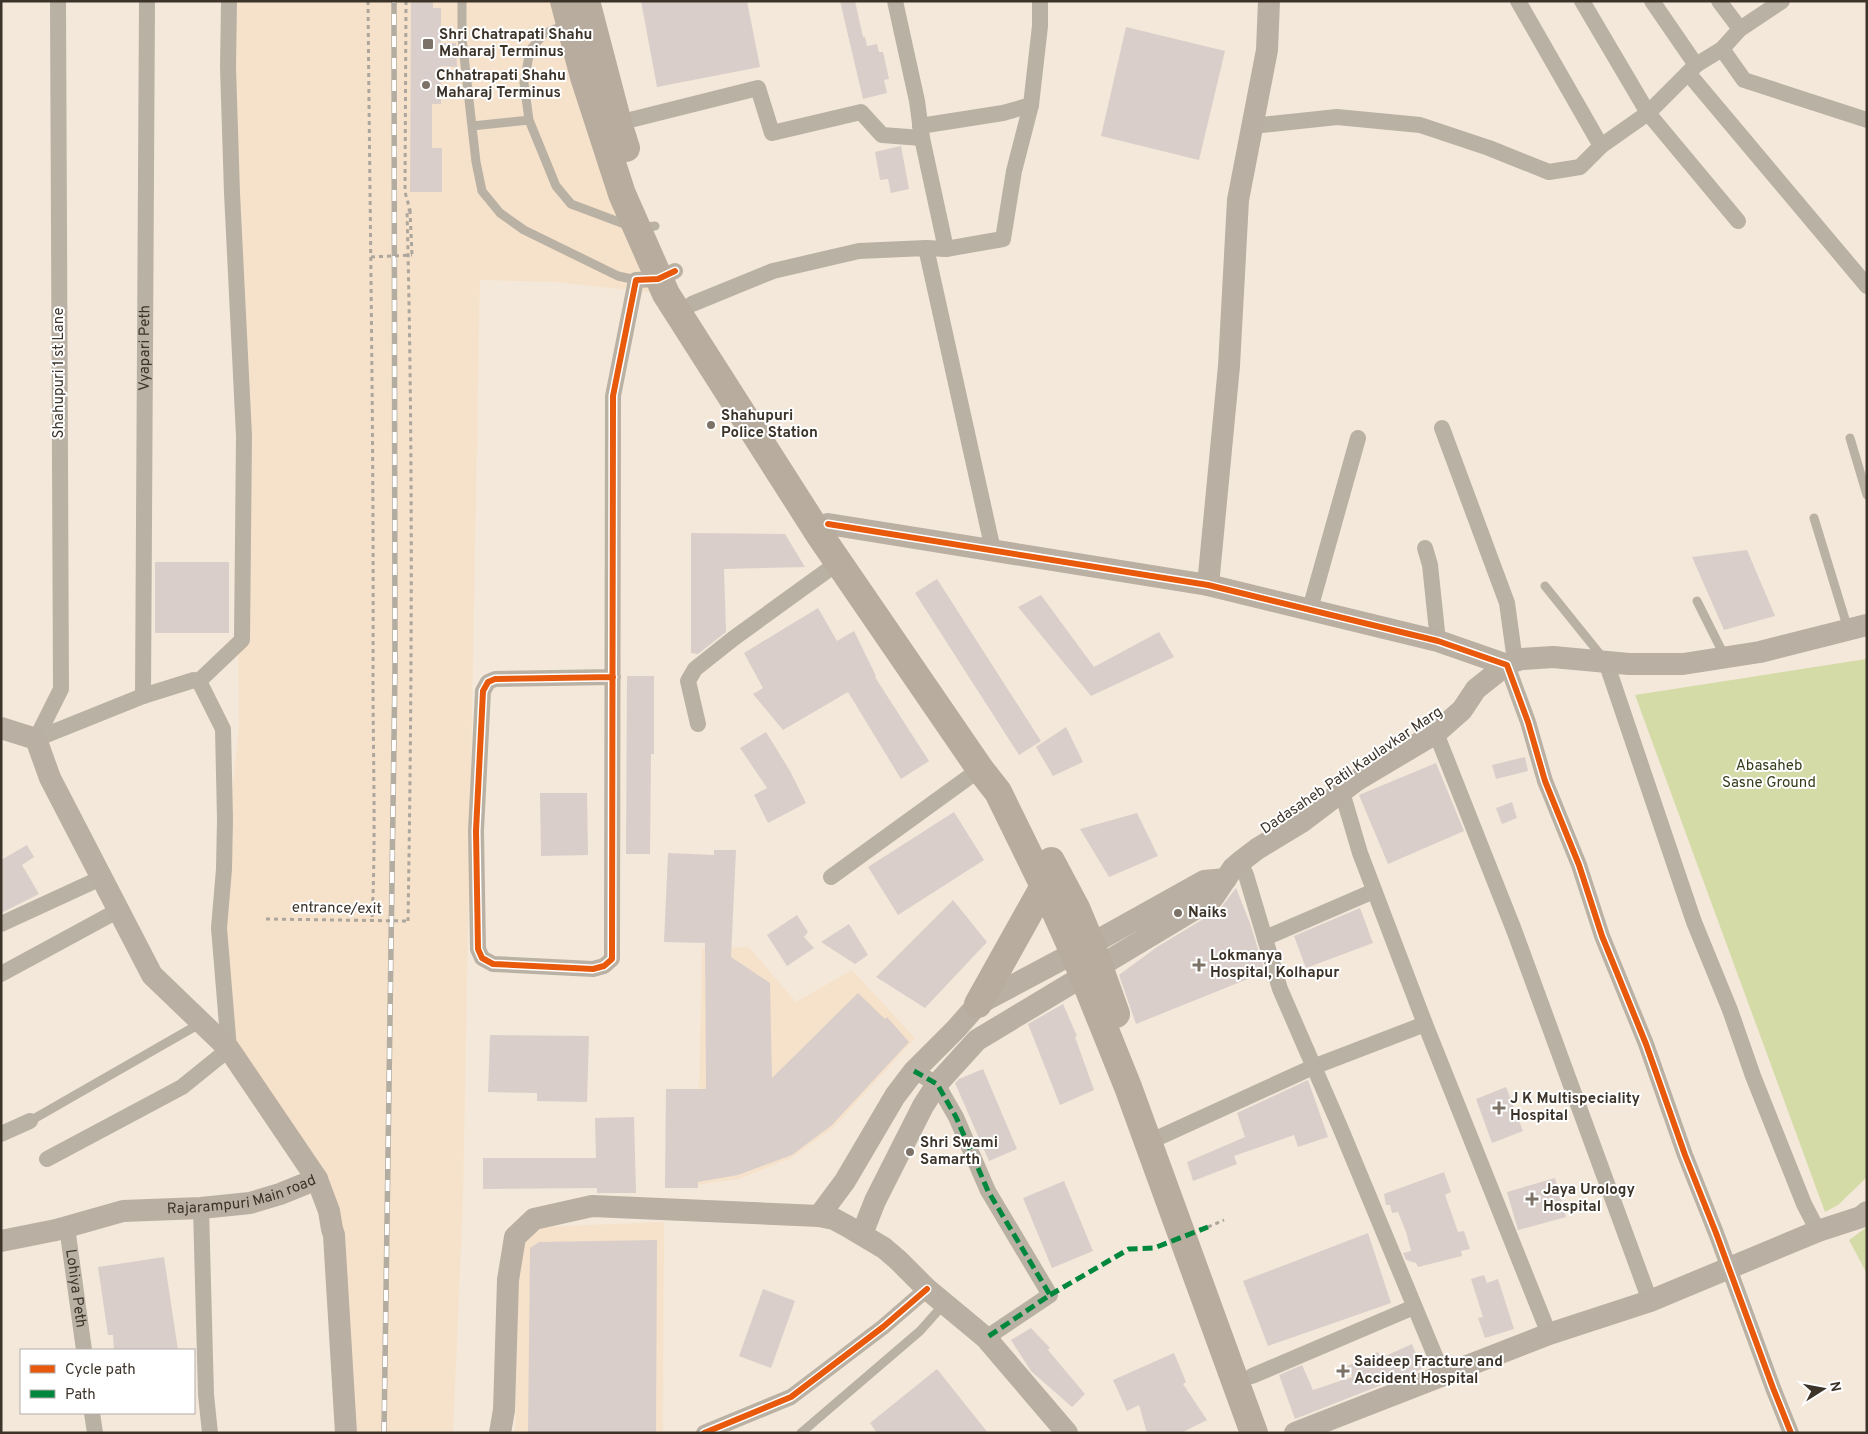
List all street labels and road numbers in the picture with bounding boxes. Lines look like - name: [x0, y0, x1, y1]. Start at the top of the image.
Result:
- street label: Vyapari Peth: [135, 305, 155, 391]
- street label: Shahupuri 1 st Lane: [50, 308, 69, 438]
- street label: Dadasaheb Patil Kaulavkar Marg: [1257, 703, 1447, 839]
- street label: entrance/exit: [292, 899, 382, 919]
- street label: Rajarampuri Main road: [167, 1171, 319, 1219]
- street label: Lohiya Peth: [61, 1248, 90, 1329]

